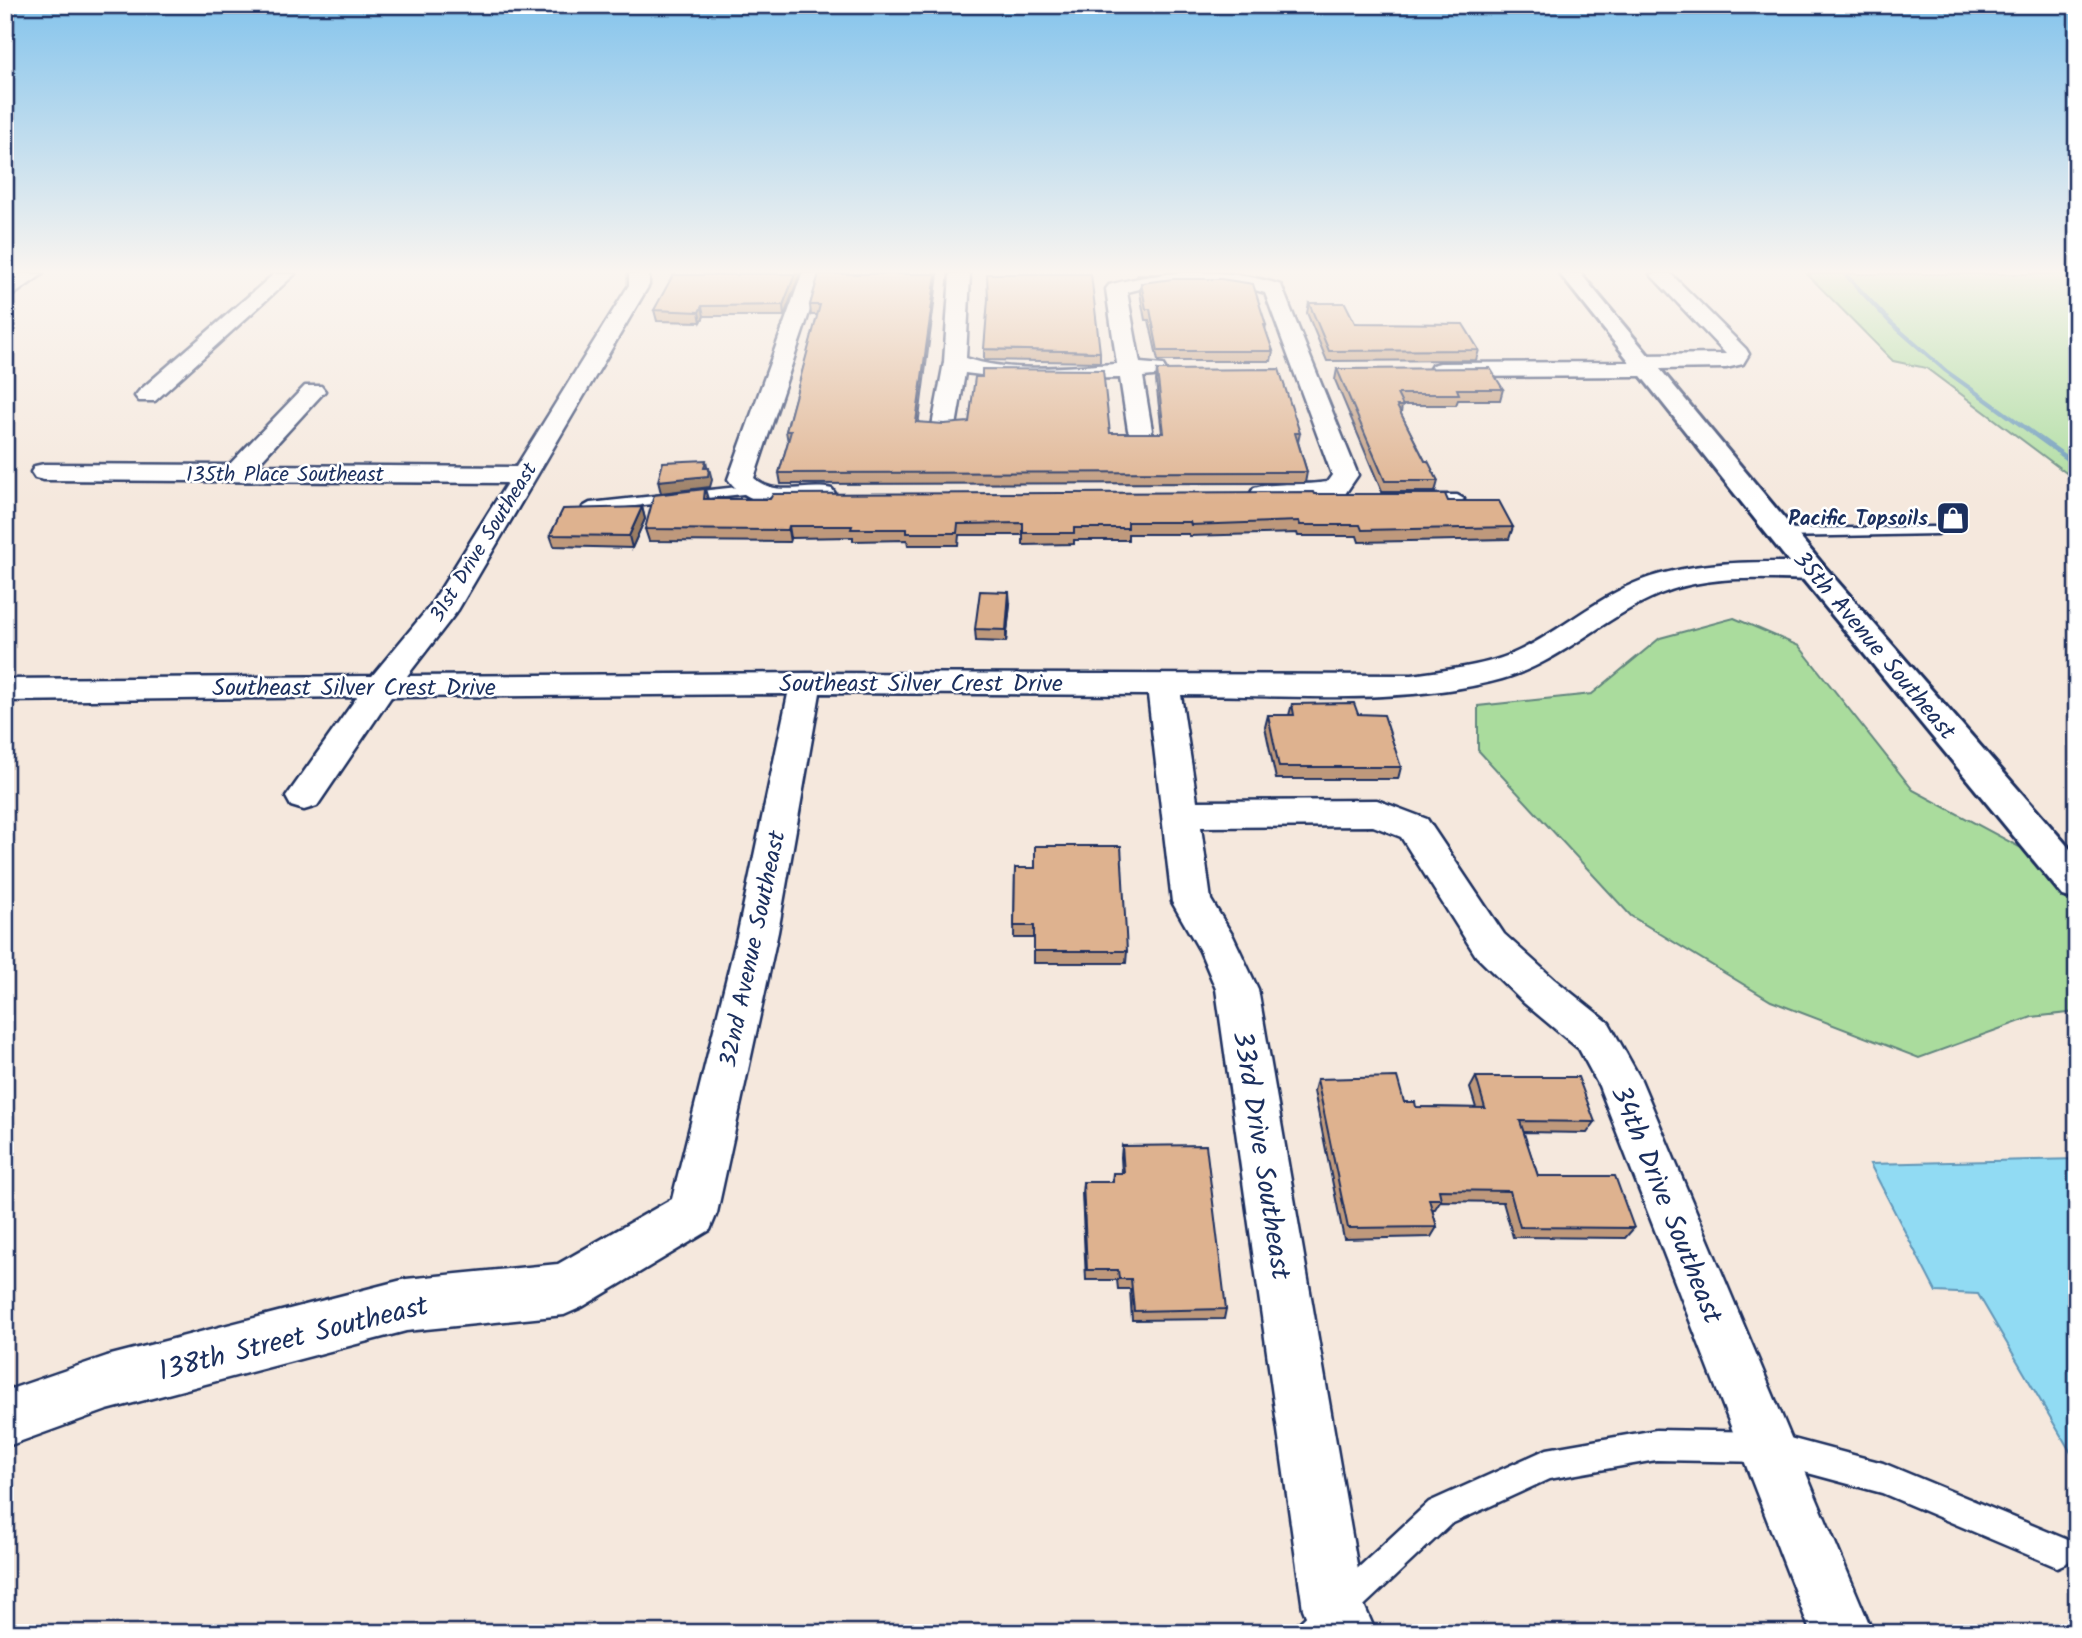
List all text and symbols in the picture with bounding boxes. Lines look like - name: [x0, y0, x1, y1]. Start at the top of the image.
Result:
- street label: 31st Drive Southeast: [422, 456, 547, 629]
- street label: 135th Place Southeast: [186, 459, 385, 492]
- shop icon: Pacific Topsoils: [1934, 499, 1972, 537]
- place label: Pacific Topsoils: [1788, 503, 1928, 536]
- street label: 35th Avenue Southeast: [1783, 542, 1966, 750]
- street label: Southeast Silver Crest Drive: [779, 665, 1063, 704]
- street label: Southeast Silver Crest Drive: [212, 669, 496, 708]
- street label: 32nd Avenue Southeast: [709, 827, 798, 1071]
- street label: 33rd Drive Southeast: [1219, 1028, 1303, 1284]
- street label: 34th Drive Southeast: [1597, 1079, 1734, 1332]
- street label: 138th Street Southeast: [154, 1284, 434, 1395]

